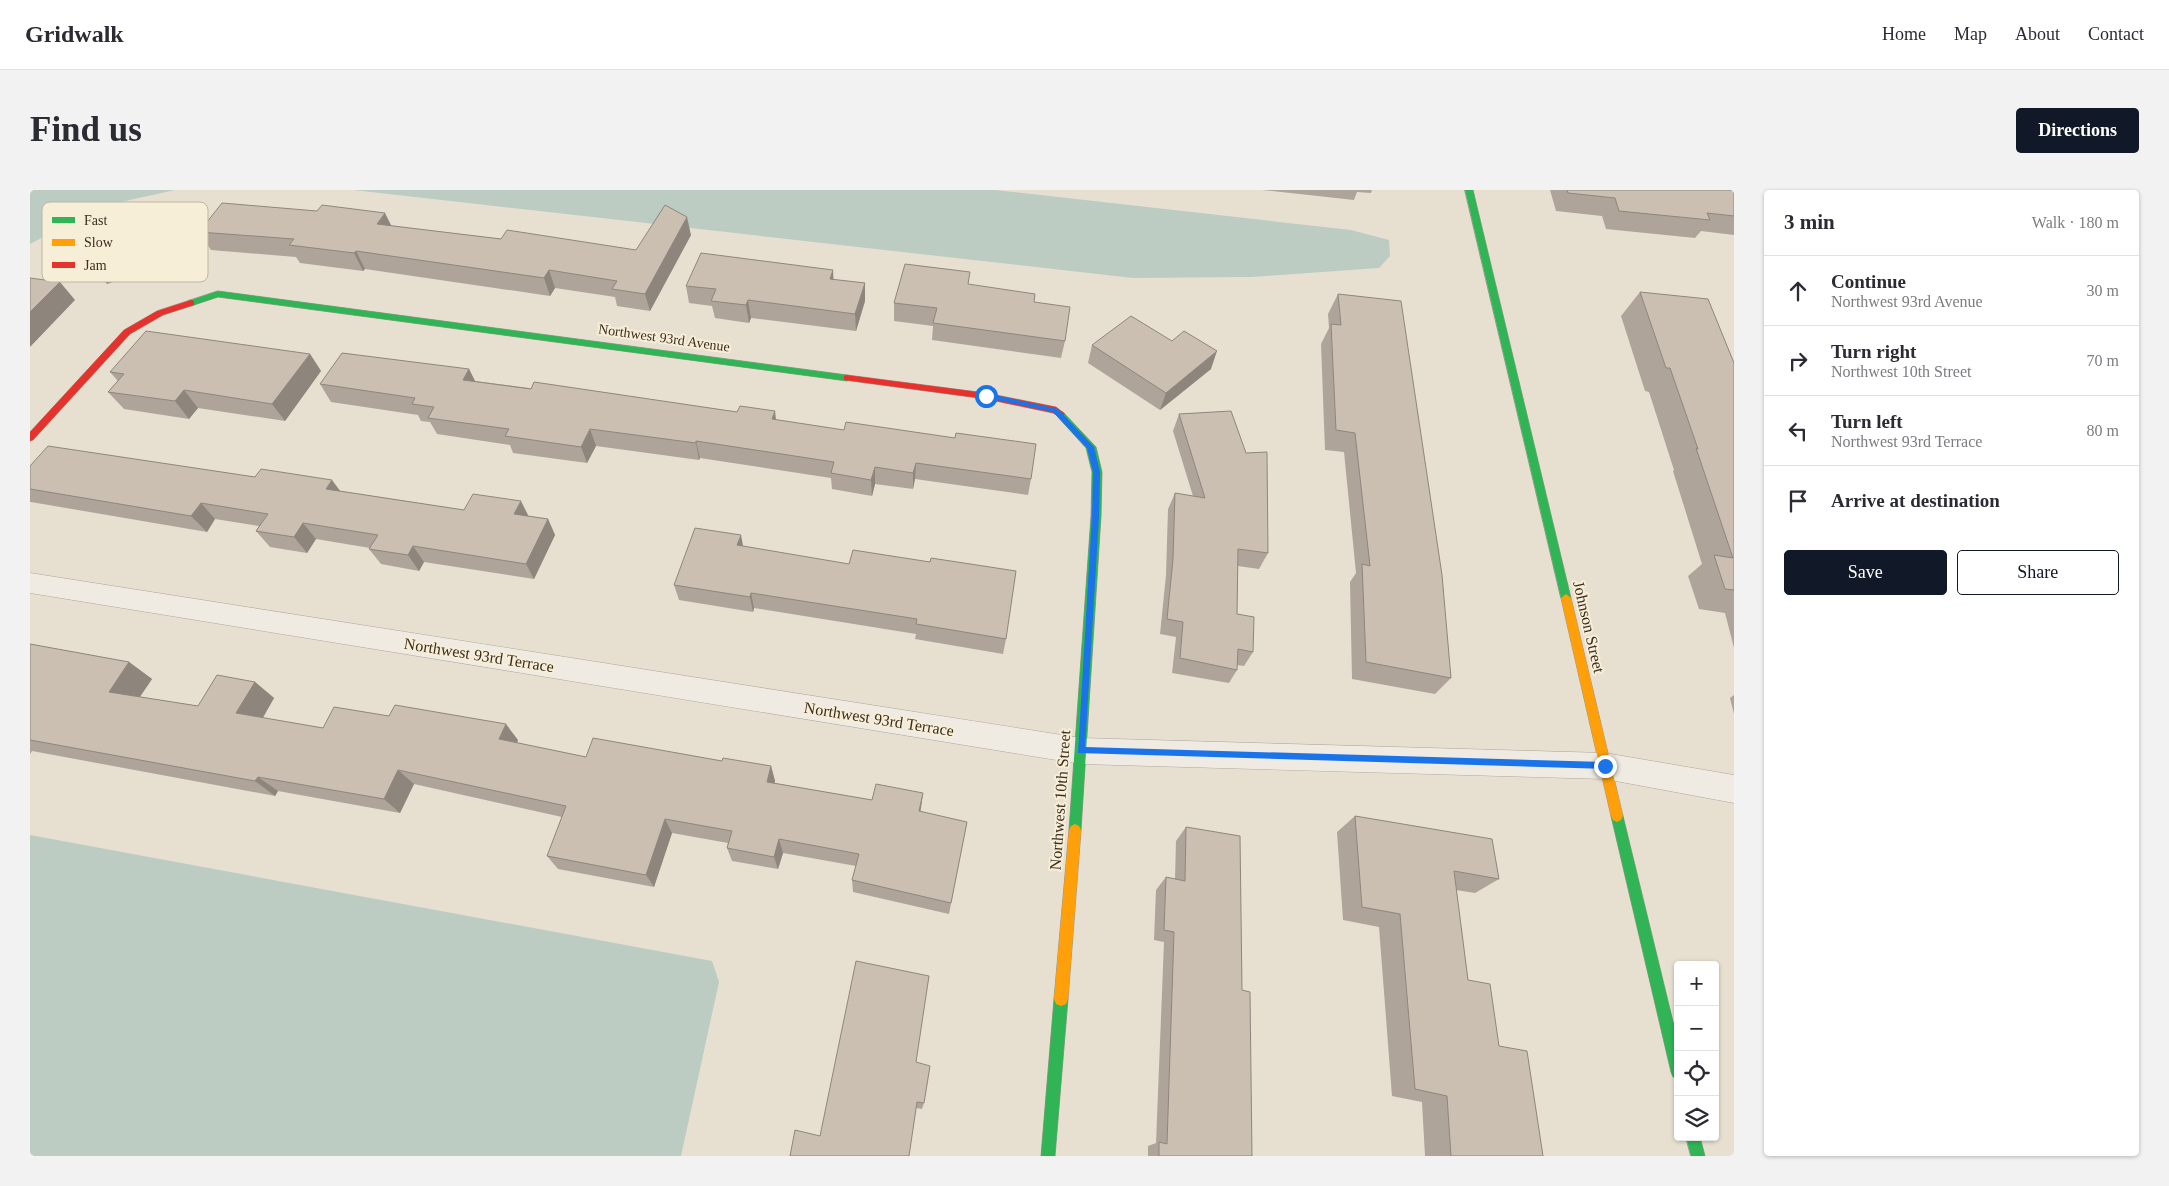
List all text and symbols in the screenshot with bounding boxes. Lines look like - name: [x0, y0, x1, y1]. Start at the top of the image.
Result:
- text: Gridwalk: [25, 21, 124, 47]
- text: Home: [1882, 24, 1926, 44]
- text: Map: [1954, 24, 1987, 44]
- text: About: [2015, 24, 2060, 44]
- text: Contact: [2088, 24, 2144, 44]
- button: Directions: [2016, 108, 2139, 153]
- text: Find us: [30, 110, 142, 149]
- legend: [42, 202, 208, 282]
- text: 3 min: [1784, 210, 1835, 234]
- text: Fast: [84, 213, 107, 228]
- text: Walk · 180 m: [2032, 214, 2119, 231]
- text: Slow: [84, 235, 114, 250]
- text: Jam: [84, 258, 107, 273]
- text: Continue: [1831, 271, 1906, 292]
- icon: ahead: [1784, 277, 1812, 305]
- text: 30 m: [2087, 282, 2119, 299]
- text: Northwest 93rd Avenue: [1831, 293, 1983, 310]
- street label: Northwest 93rd Avenue: [597, 321, 731, 355]
- text: Turn right: [1831, 341, 1916, 362]
- icon: right: [1784, 347, 1812, 375]
- text: 70 m: [2087, 352, 2119, 369]
- text: Northwest 10th Street: [1831, 363, 1971, 380]
- route start: [975, 385, 998, 408]
- text: Turn left: [1831, 411, 1903, 432]
- icon: left: [1784, 417, 1812, 445]
- text: 80 m: [2087, 422, 2119, 439]
- text: Northwest 93rd Terrace: [1831, 433, 1982, 450]
- icon: arrive: [1784, 487, 1812, 515]
- text: Arrive at destination: [1831, 490, 2000, 511]
- button: Save: [1784, 550, 1947, 595]
- button: Share: [1957, 550, 2119, 595]
- street label: Johnson Street: [1570, 579, 1608, 675]
- street label: Northwest 93rd Terrace: [403, 635, 555, 675]
- street label: Northwest 93rd Terrace: [803, 699, 955, 739]
- street label: Northwest 10th Street: [1047, 729, 1073, 871]
- route end: [1594, 755, 1617, 778]
- map controls: [1674, 961, 1719, 1141]
- button: +: [1674, 961, 1719, 1006]
- button: −: [1674, 1006, 1719, 1051]
- button: locate: [1674, 1051, 1719, 1096]
- button: layers: [1674, 1096, 1719, 1141]

